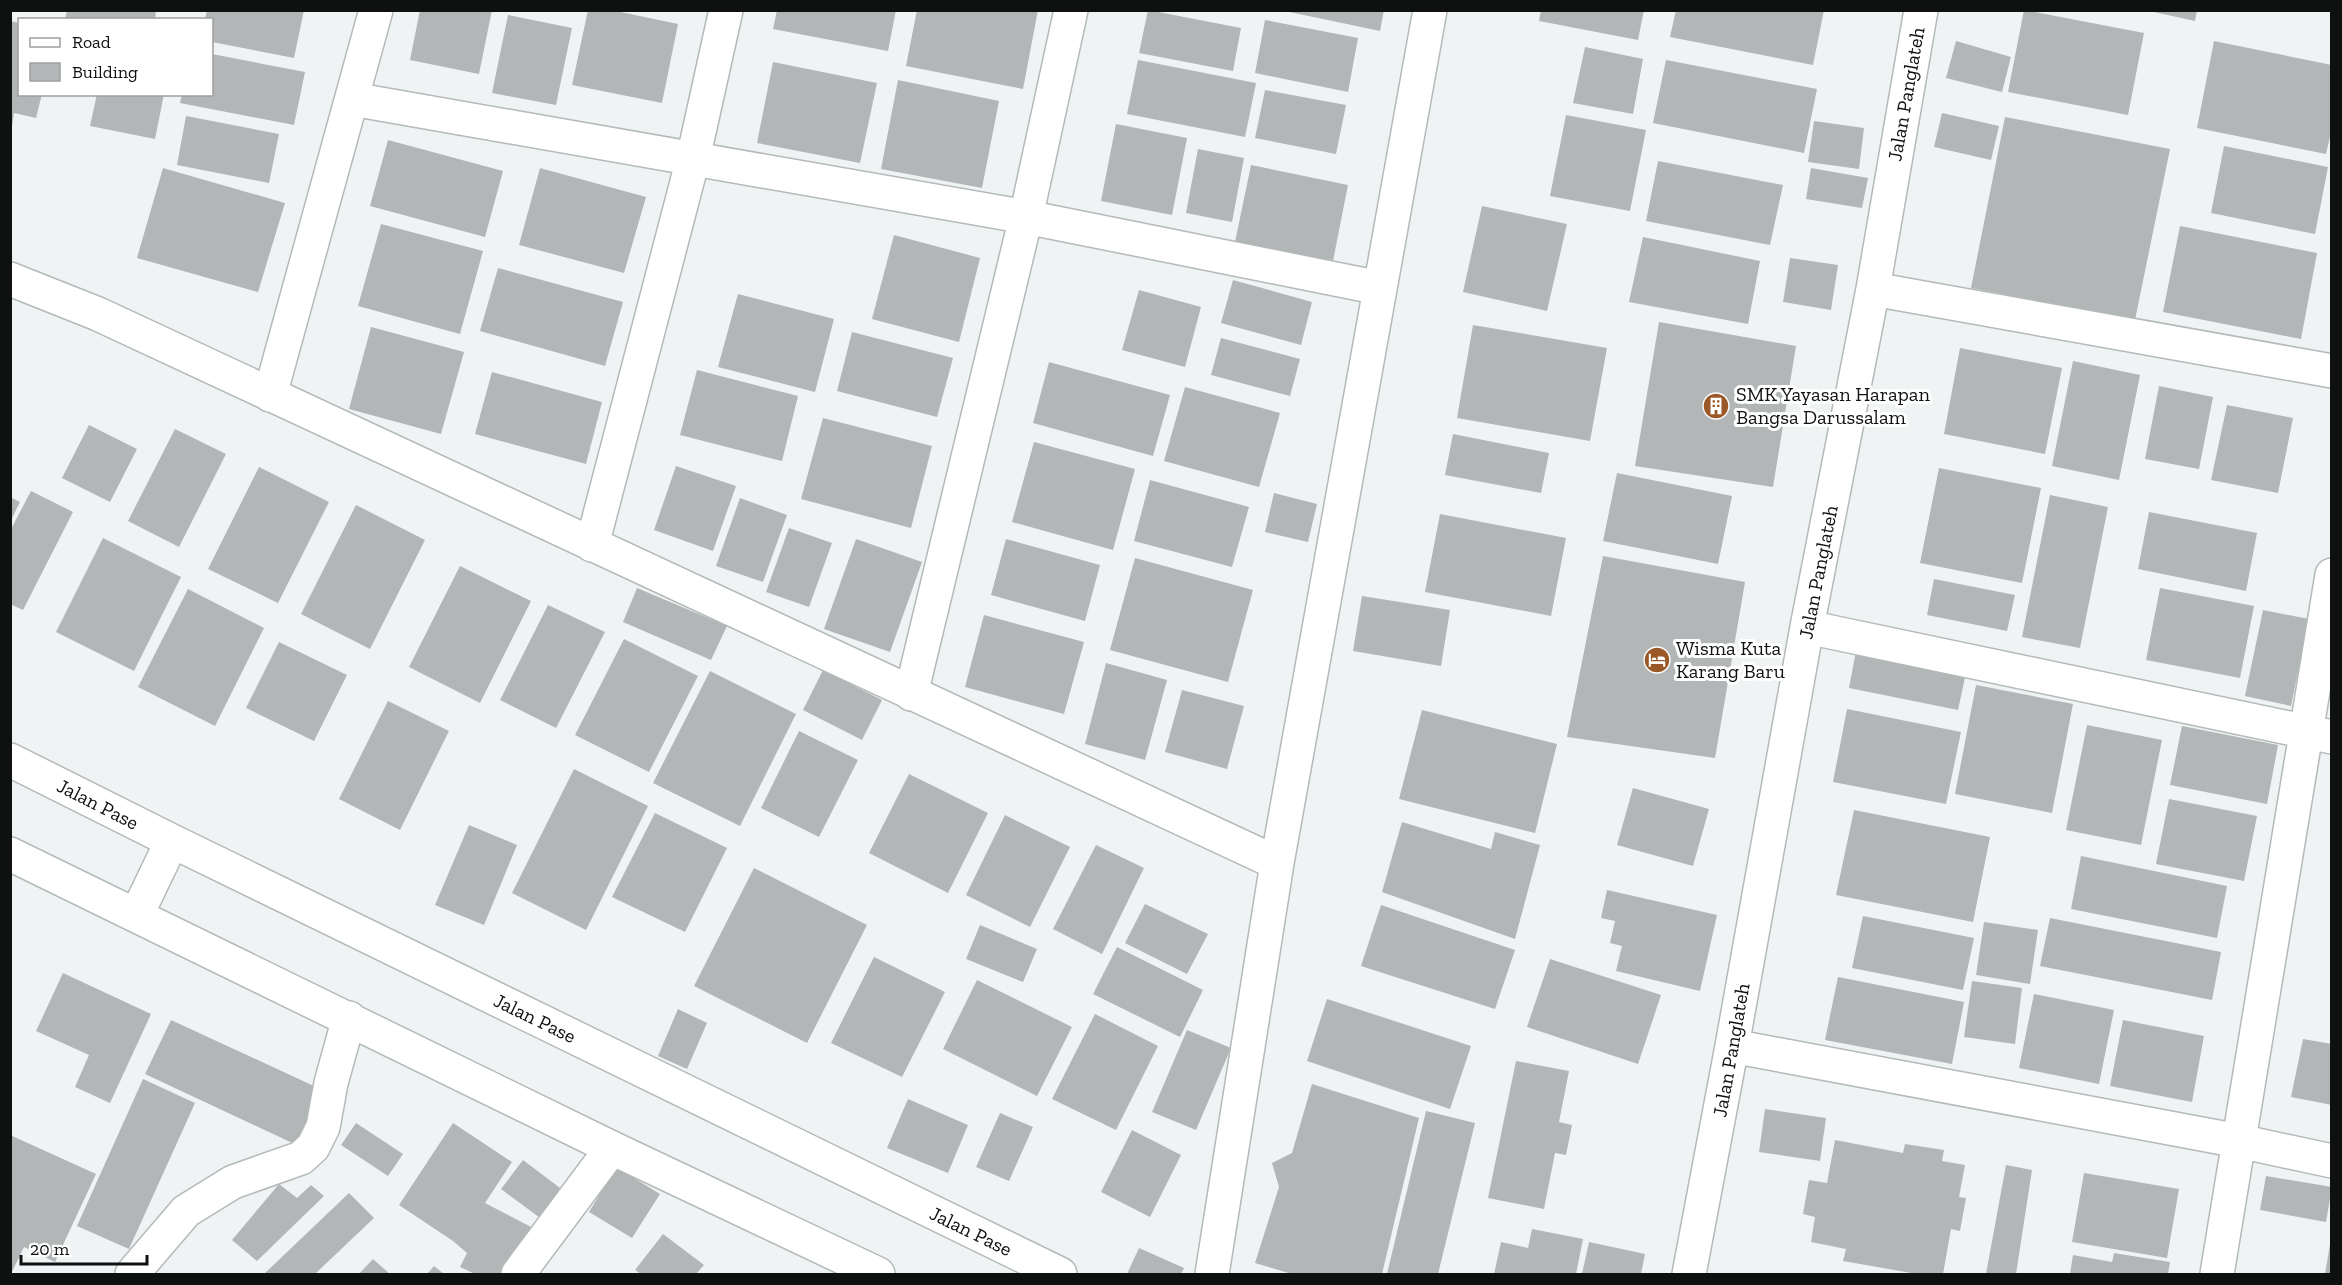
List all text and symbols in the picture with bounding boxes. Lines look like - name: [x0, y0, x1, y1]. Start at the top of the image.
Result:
- legend: [18, 18, 213, 96]
- street label: Jalan Panglateh: [1882, 24, 1930, 163]
- text: Road: [72, 31, 111, 53]
- text: Building: [72, 61, 138, 83]
- place label: SMK Yayasan Harapan Bangsa Darussalam: [1736, 382, 1930, 429]
- building icon: SMK Yayasan Harapan Bangsa Darussalam: [1701, 391, 1731, 421]
- street label: Jalan Panglateh: [1793, 502, 1843, 641]
- place label: Wisma Kuta Karang Baru: [1676, 636, 1785, 683]
- hotel icon: Wisma Kuta Karang Baru: [1642, 645, 1672, 675]
- street label: Jalan Pase: [53, 773, 143, 835]
- street label: Jalan Panglateh: [1707, 980, 1755, 1119]
- street label: Jalan Pase: [490, 988, 580, 1048]
- street label: Jalan Pase: [926, 1201, 1016, 1261]
- scale bar: [21, 1228, 147, 1266]
- text: 20 m: [30, 1238, 70, 1260]

